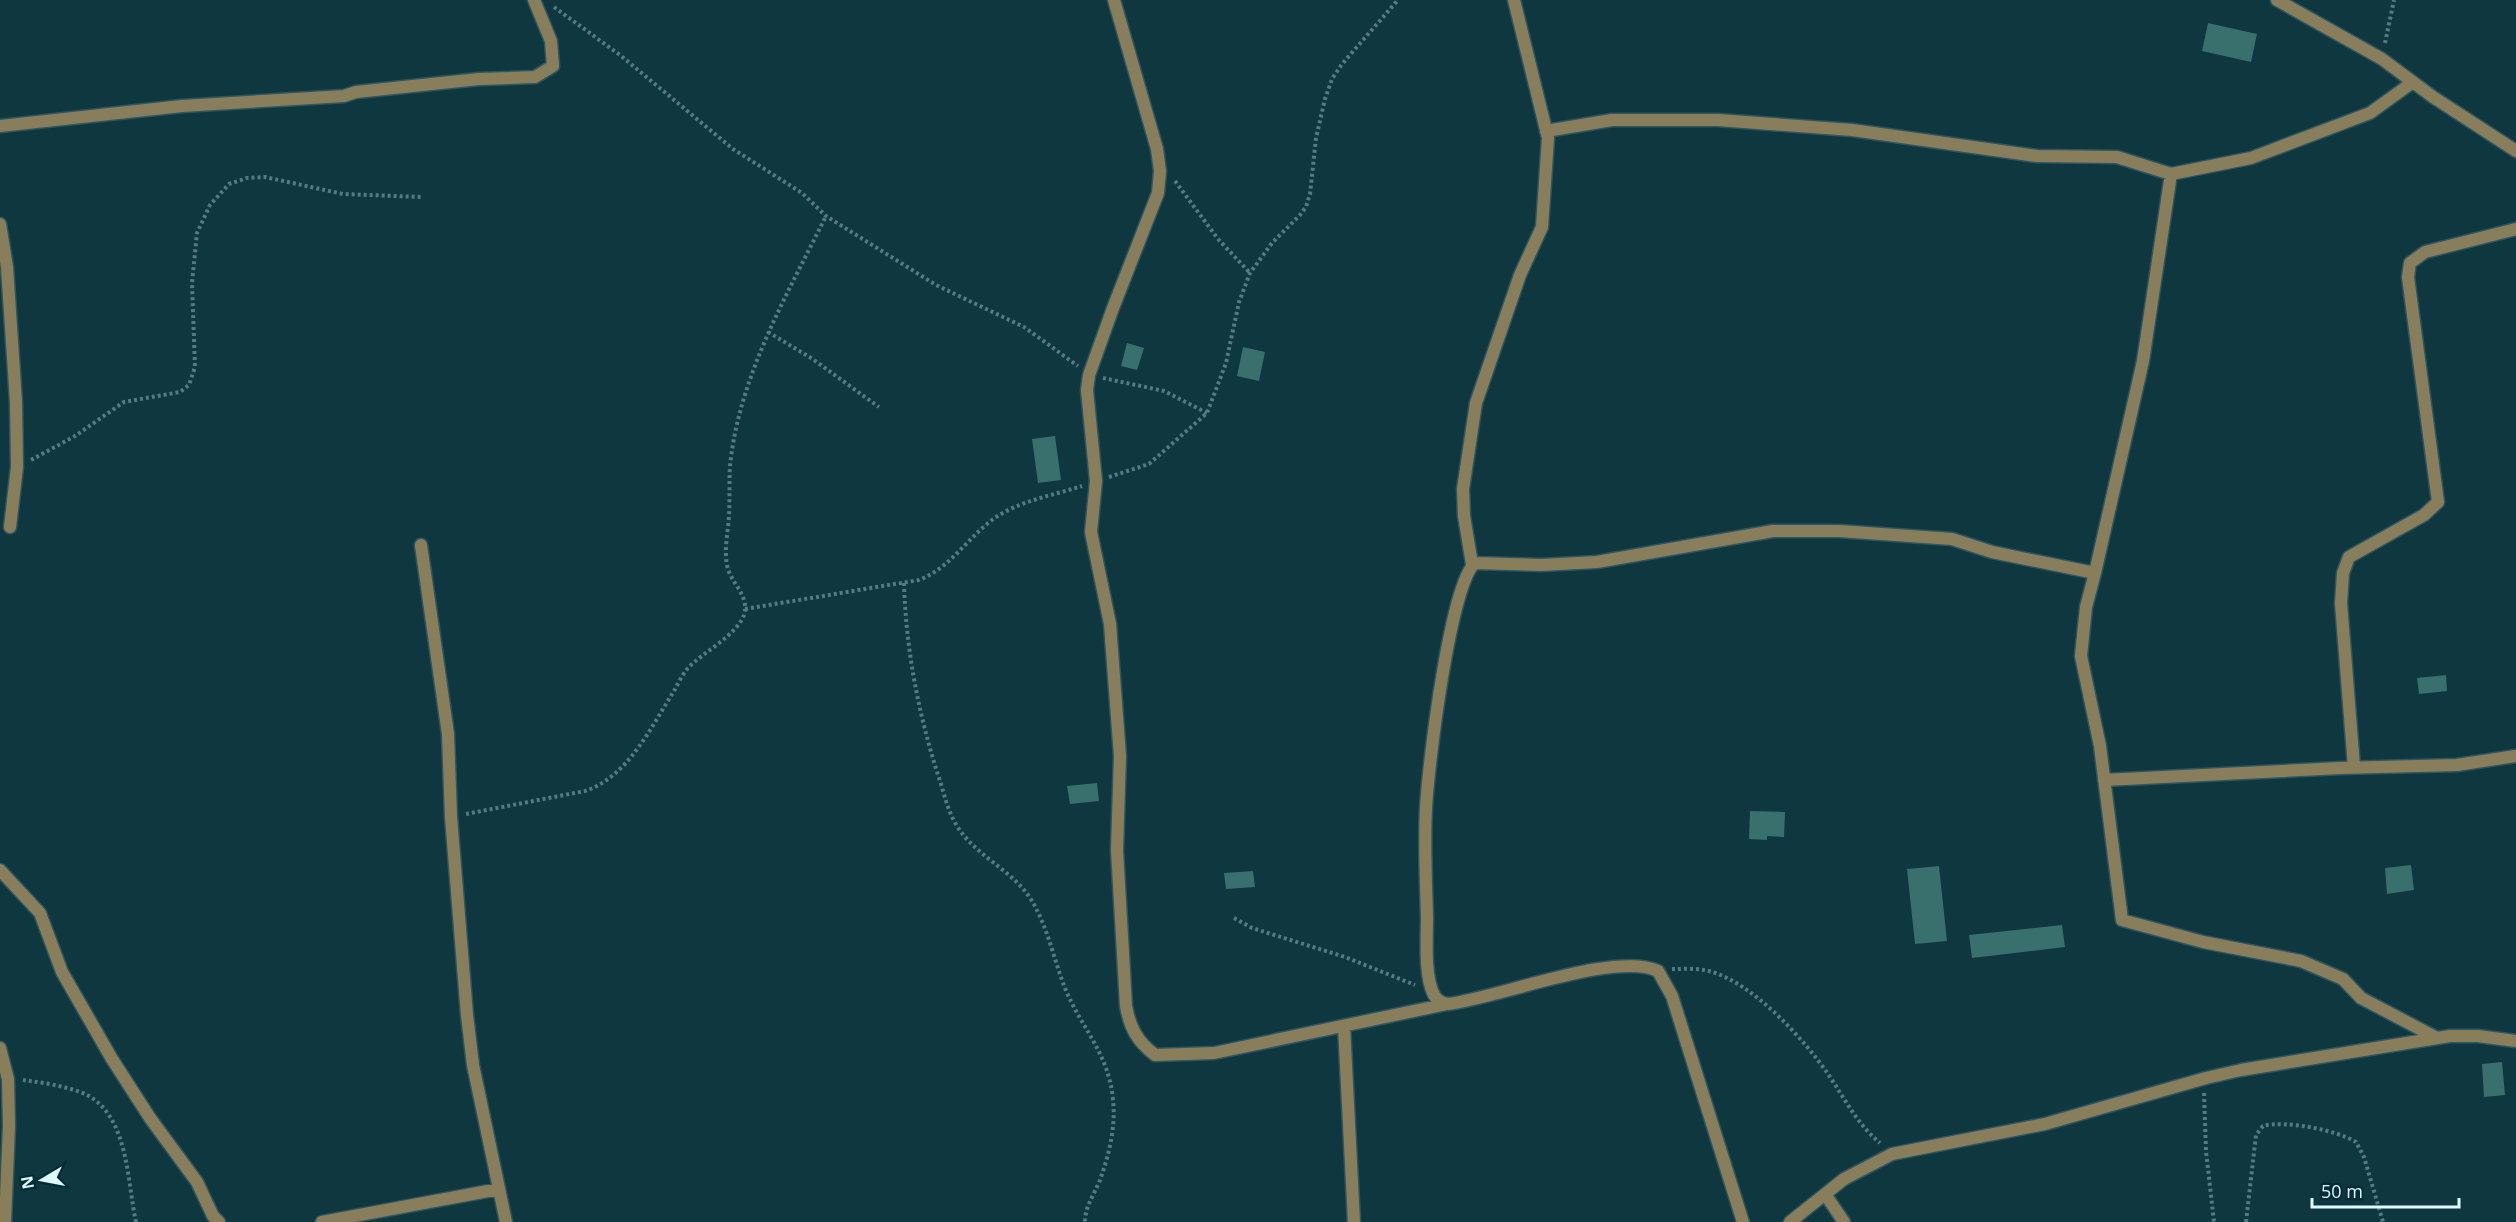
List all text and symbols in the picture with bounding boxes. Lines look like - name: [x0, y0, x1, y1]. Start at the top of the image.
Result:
- north arrow: [12, 1150, 72, 1210]
- scale bar: [2312, 1171, 2459, 1209]
- text: N: [15, 1174, 39, 1191]
- text: 50 m: [2321, 1179, 2363, 1203]

